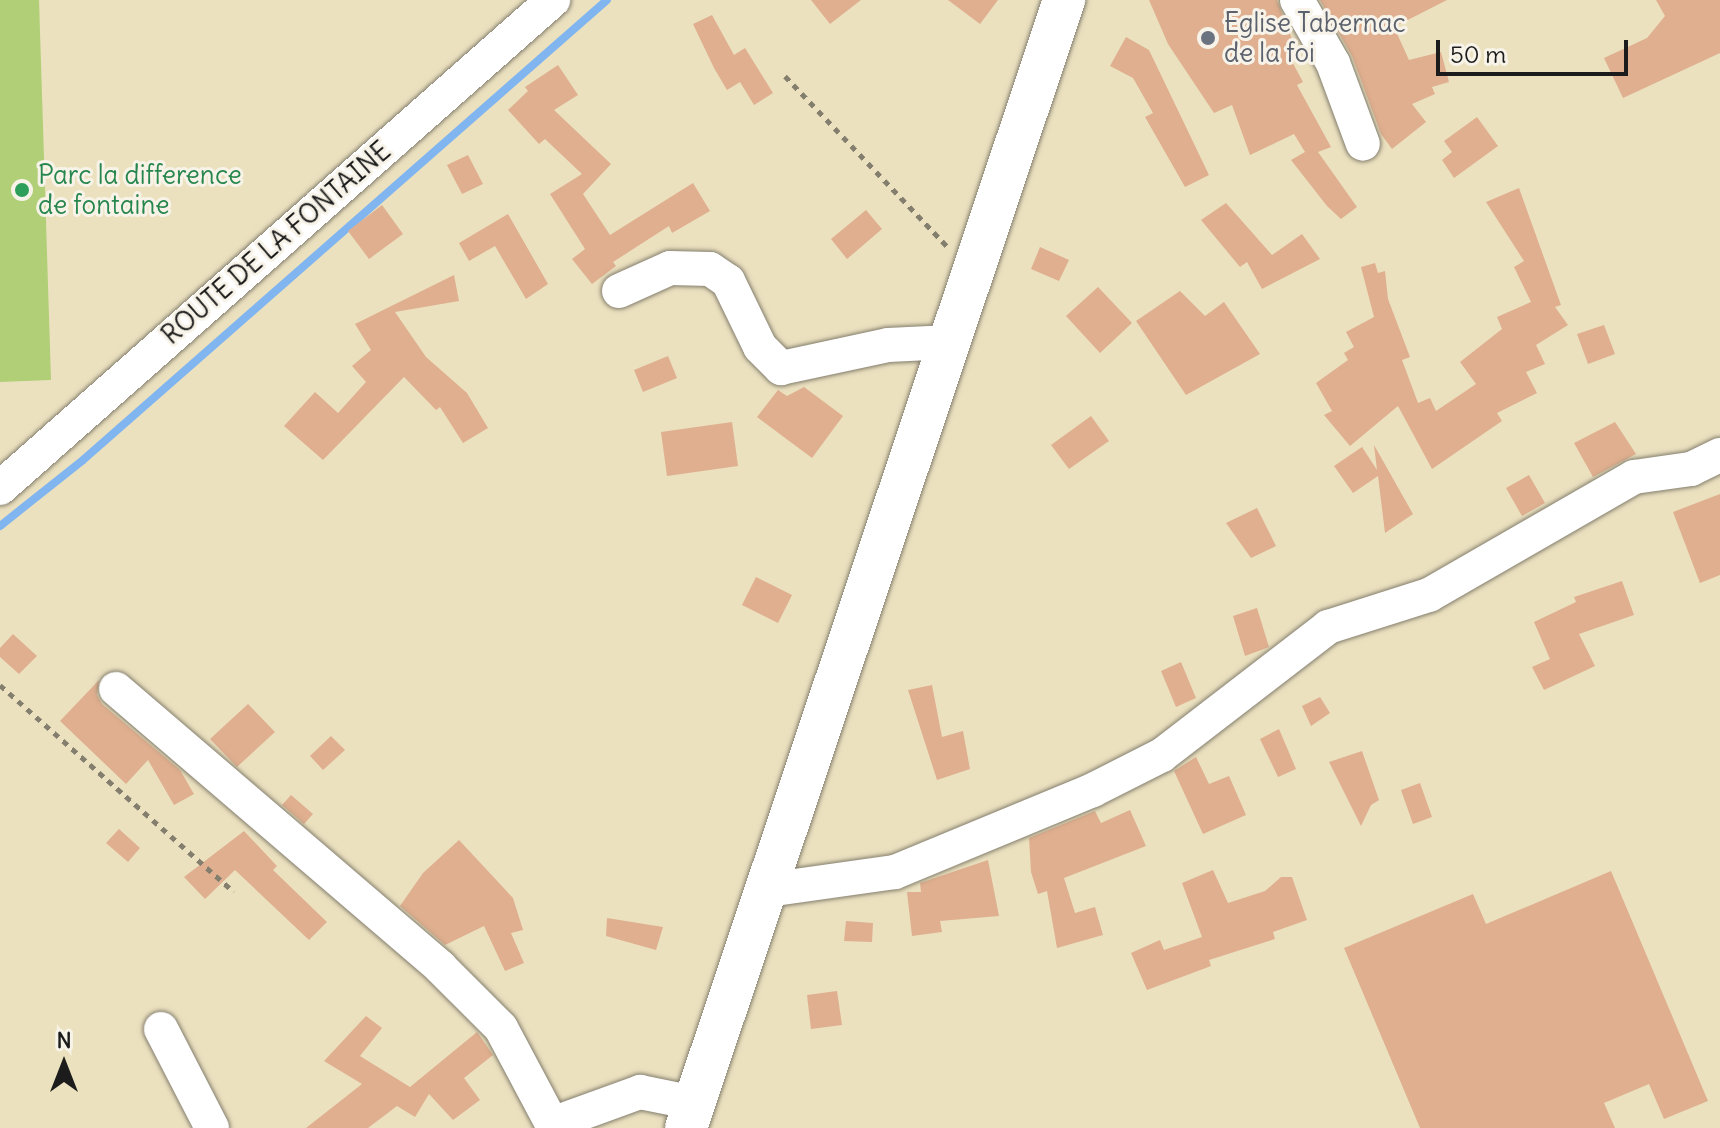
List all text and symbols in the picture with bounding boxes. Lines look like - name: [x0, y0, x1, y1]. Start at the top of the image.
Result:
- place label: Eglise Tabernac de la foi: [1224, 7, 1406, 68]
- scale bar: [1440, 24, 1632, 74]
- marker: Eglise Tabernac de la foi: [1199, 29, 1217, 47]
- text: 50 m: [1450, 39, 1506, 69]
- street label: ROUTE DE LA FONTAINE: [155, 135, 397, 351]
- place label: Parc la difference de fontaine: [38, 159, 242, 220]
- marker: Parc la difference de fontaine: [13, 181, 31, 199]
- north arrow: [24, 1024, 104, 1104]
- text: N: [56, 1026, 72, 1054]

